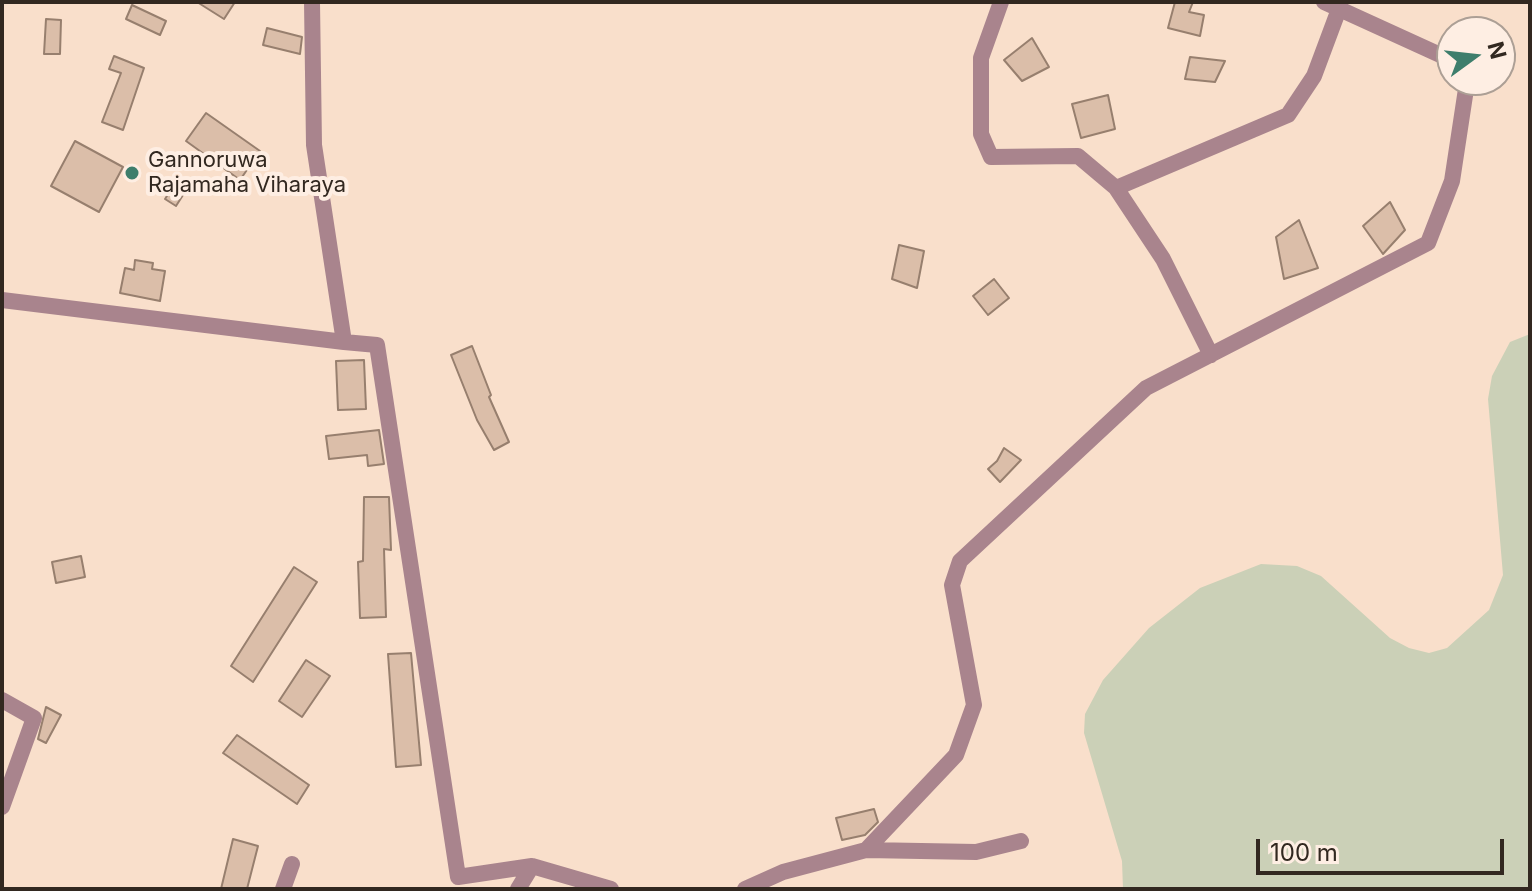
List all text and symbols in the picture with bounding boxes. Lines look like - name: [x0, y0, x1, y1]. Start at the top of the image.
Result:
- north arrow: [1436, 16, 1516, 96]
- text: N: [1483, 39, 1512, 62]
- place label: Gannoruwa Rajamaha Viharaya: [148, 147, 346, 198]
- marker: Gannoruwa Rajamaha Viharaya: [123, 164, 141, 182]
- scale bar: [1260, 823, 1508, 873]
- text: 100 m: [1270, 838, 1338, 867]

